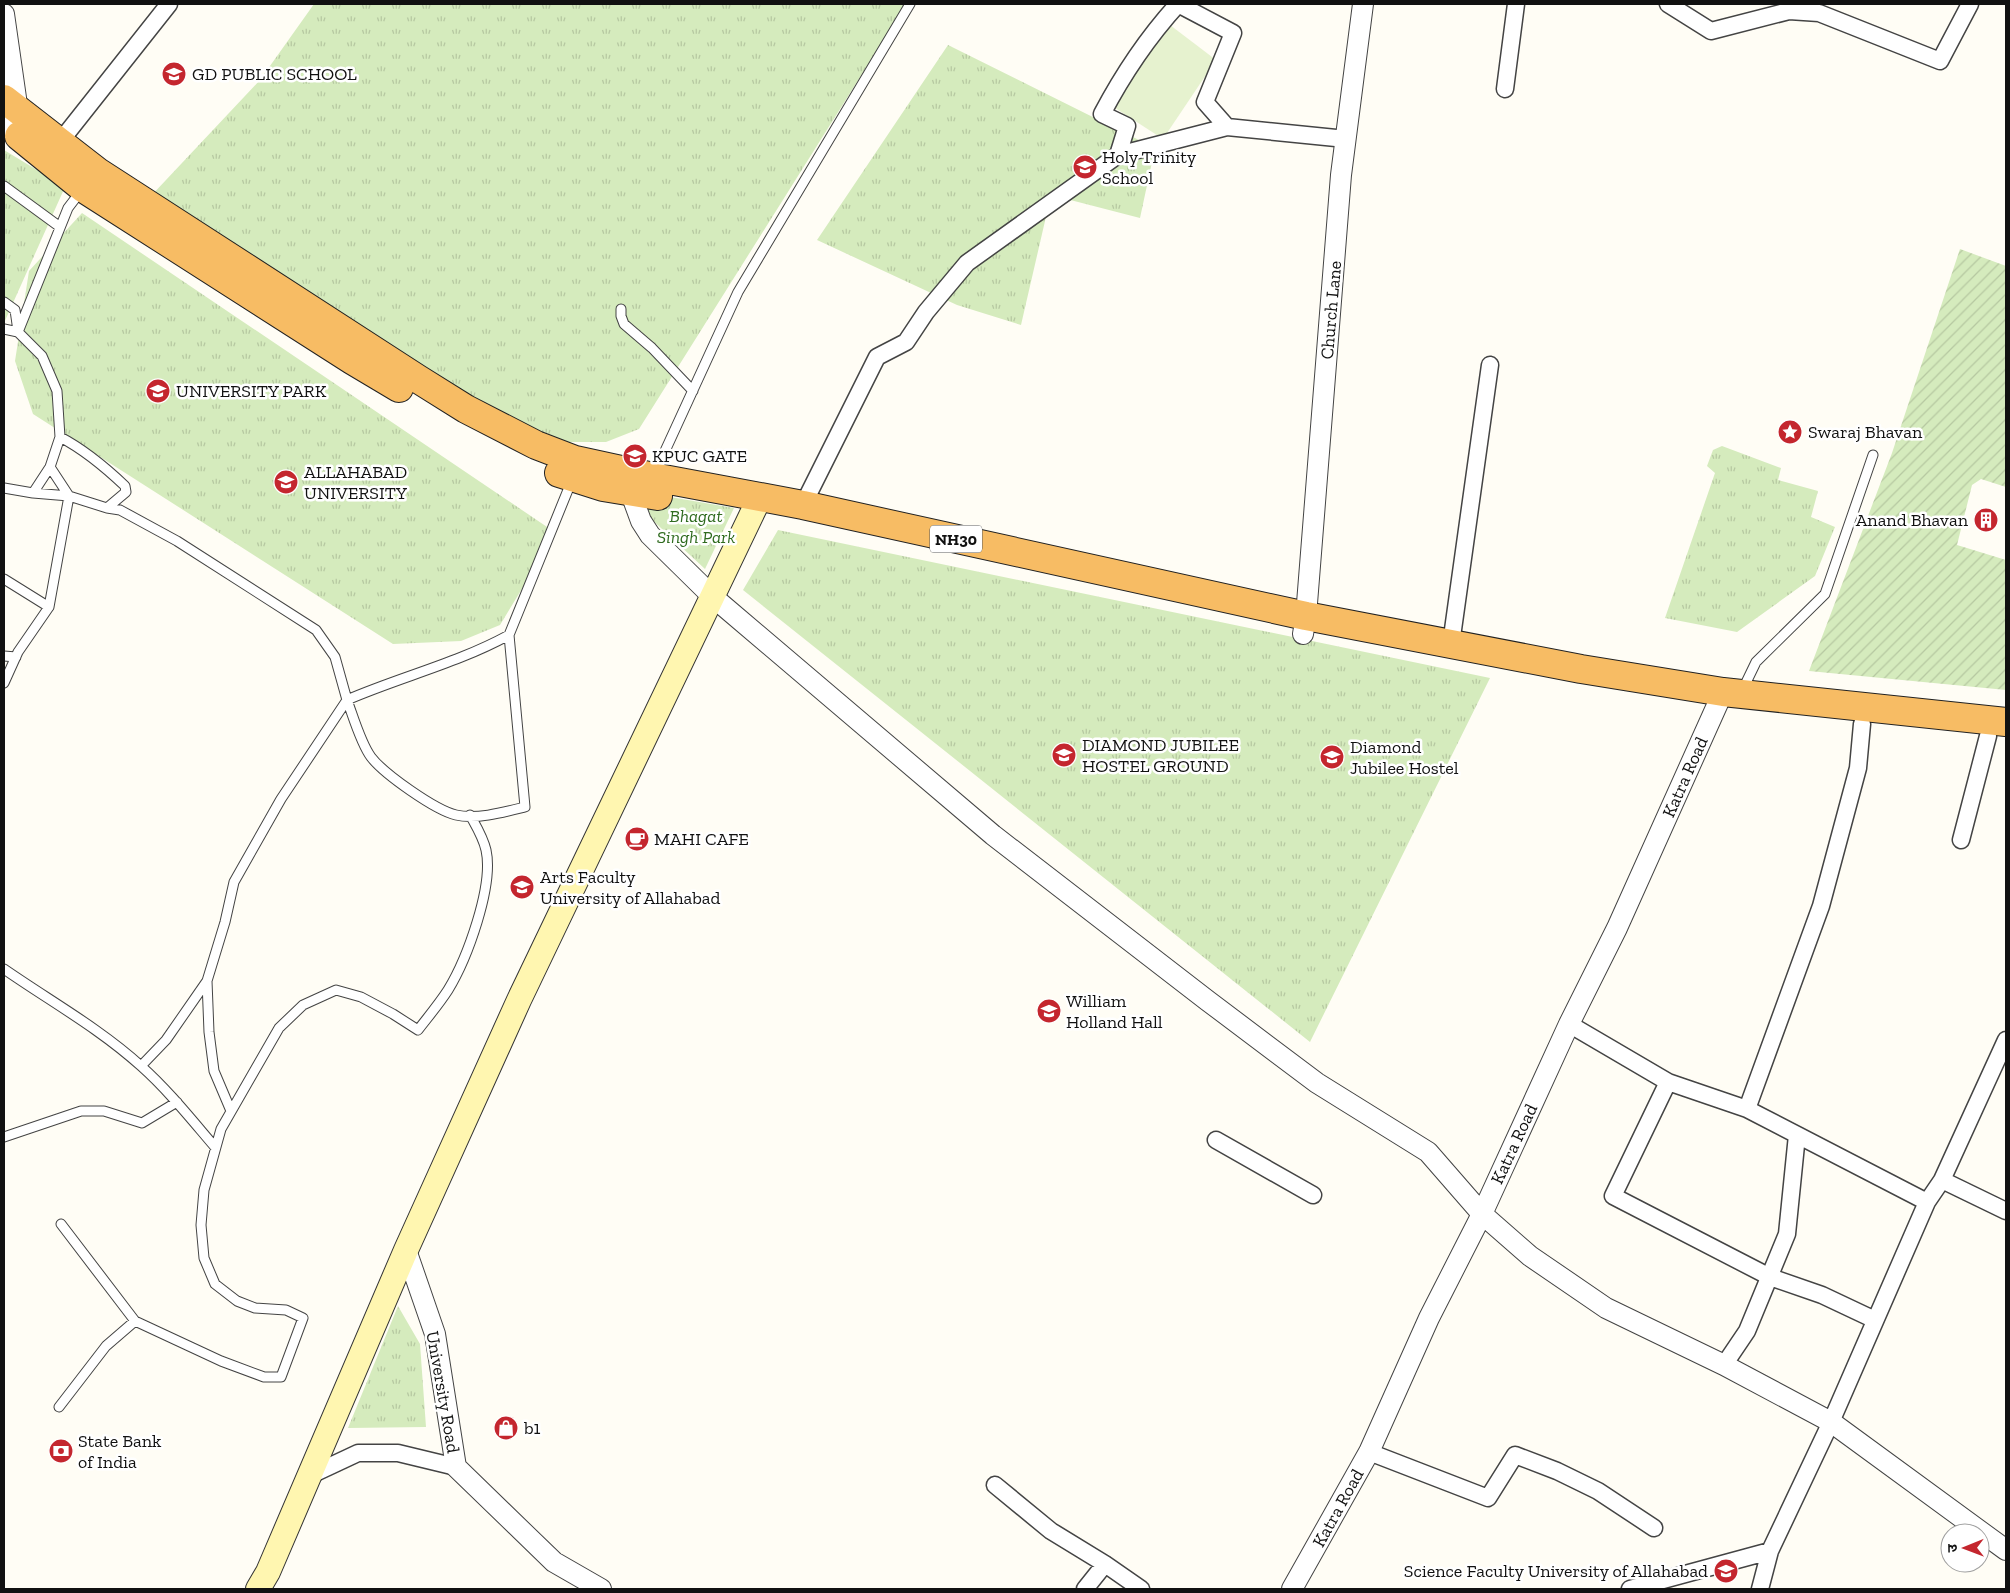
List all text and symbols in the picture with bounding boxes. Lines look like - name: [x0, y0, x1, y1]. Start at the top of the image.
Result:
- school or university icon: GD PUBLIC SCHOOL: [161, 61, 187, 87]
- place label: GD PUBLIC SCHOOL: [192, 63, 357, 85]
- place label: Holy Trinity School: [1102, 146, 1197, 189]
- school or university icon: Holy Trinity School: [1072, 154, 1098, 180]
- street label: Church Lane: [1316, 260, 1346, 360]
- school or university icon: UNIVERSITY PARK: [145, 378, 171, 404]
- place label: UNIVERSITY PARK: [176, 380, 327, 402]
- place icon: Swaraj Bhavan: [1777, 419, 1803, 445]
- place label: Swaraj Bhavan: [1808, 421, 1923, 443]
- school or university icon: KPUC GATE: [622, 443, 648, 469]
- place label: KPUC GATE: [652, 445, 747, 467]
- place label: ALLAHABAD UNIVERSITY: [304, 461, 407, 504]
- school or university icon: ALLAHABAD UNIVERSITY: [273, 469, 299, 495]
- park label: Bhagat Singh Park: [657, 505, 735, 548]
- building icon: Anand Bhavan: [1973, 507, 1999, 533]
- place label: Anand Bhavan: [1856, 509, 1969, 531]
- road number: NH30: [930, 526, 982, 552]
- street label: Katra Road: [1657, 733, 1713, 821]
- place label: DIAMOND JUBILEE HOSTEL GROUND: [1082, 734, 1239, 777]
- place label: Diamond Jubilee Hostel: [1350, 736, 1459, 779]
- school or university icon: DIAMOND JUBILEE HOSTEL GROUND: [1051, 742, 1077, 768]
- school or university icon: Diamond Jubilee Hostel: [1319, 744, 1345, 770]
- cafe icon: MAHI CAFE: [624, 826, 650, 852]
- place label: MAHI CAFE: [654, 828, 749, 850]
- place label: Arts Faculty University of Allahabad: [540, 866, 720, 909]
- school or university icon: Arts Faculty University of Allahabad: [509, 874, 535, 900]
- place label: William Holland Hall: [1066, 990, 1163, 1033]
- school or university icon: William Holland Hall: [1036, 998, 1062, 1024]
- street label: Katra Road: [1486, 1100, 1542, 1188]
- street label: University Road: [421, 1329, 465, 1455]
- shop icon: b1: [493, 1415, 519, 1441]
- place label: b1: [523, 1417, 541, 1439]
- place label: State Bank of India: [78, 1430, 162, 1473]
- bank icon: State Bank of India: [48, 1438, 74, 1464]
- street label: Katra Road: [1308, 1465, 1369, 1551]
- north arrow: [1940, 1523, 1990, 1573]
- text: उ: [1944, 1543, 1961, 1552]
- school or university icon: Science Faculty University of Allahabad: [1713, 1558, 1739, 1584]
- place label: Science Faculty University of Allahabad: [1404, 1560, 1708, 1582]

